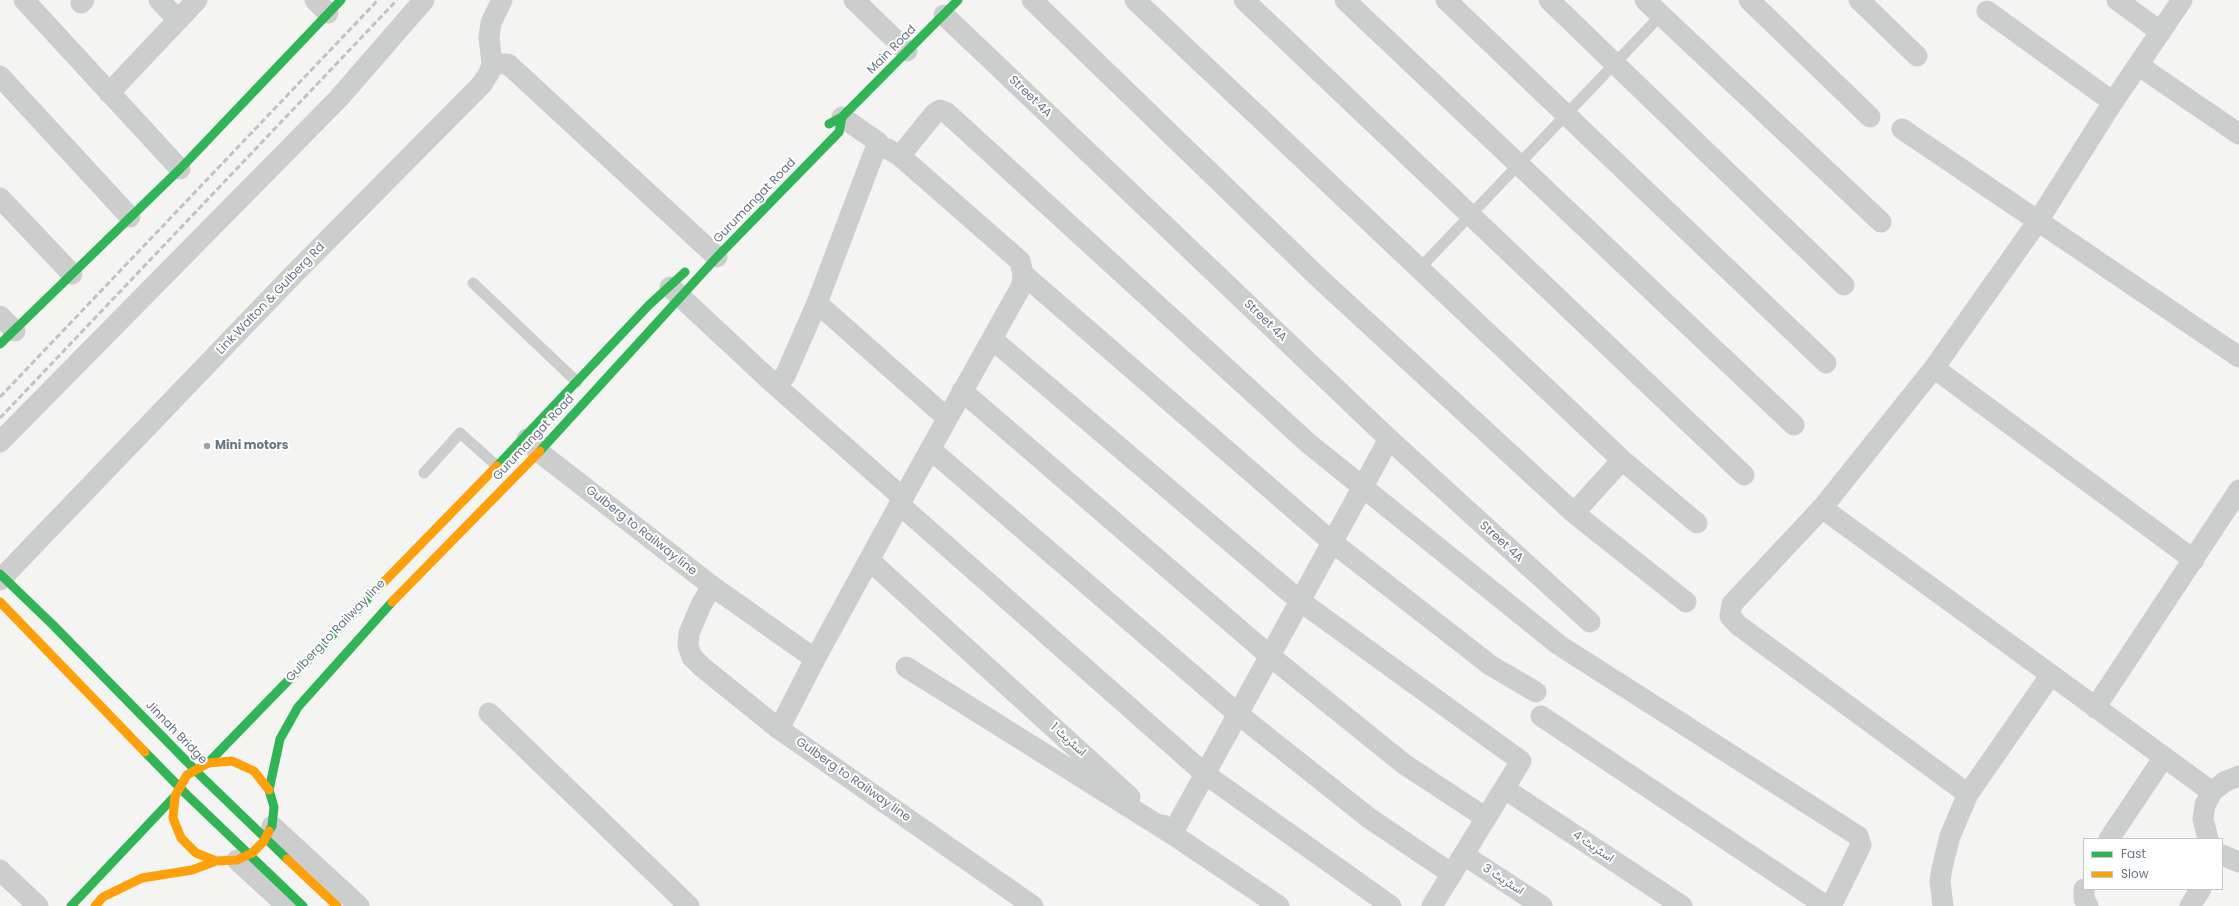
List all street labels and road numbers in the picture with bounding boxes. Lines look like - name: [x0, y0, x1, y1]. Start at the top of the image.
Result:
- street label: Main Road: [864, 22, 920, 78]
- street label: Street 4A: [1006, 73, 1054, 121]
- street label: Gurumangat Road: [711, 156, 799, 246]
- street label: Link Walton & Gulberg Rd: [214, 240, 328, 358]
- street label: Street 4A: [1241, 297, 1289, 345]
- street label: Gurumangat Road: [490, 392, 578, 484]
- street label: Gulberg to Railway line: [583, 483, 699, 579]
- street label: Street 4A: [1476, 519, 1526, 565]
- street label: Gulberg to Railway line: [283, 577, 389, 685]
- street label: Jinnah Bridge: [142, 698, 210, 768]
- street label: اسٹریٹ 1: [1047, 720, 1089, 760]
- street label: Gulberg to Railway line: [793, 735, 913, 825]
- street label: اسٹریٹ 4: [1570, 828, 1616, 866]
- street label: اسٹریٹ 3: [1480, 861, 1526, 899]

